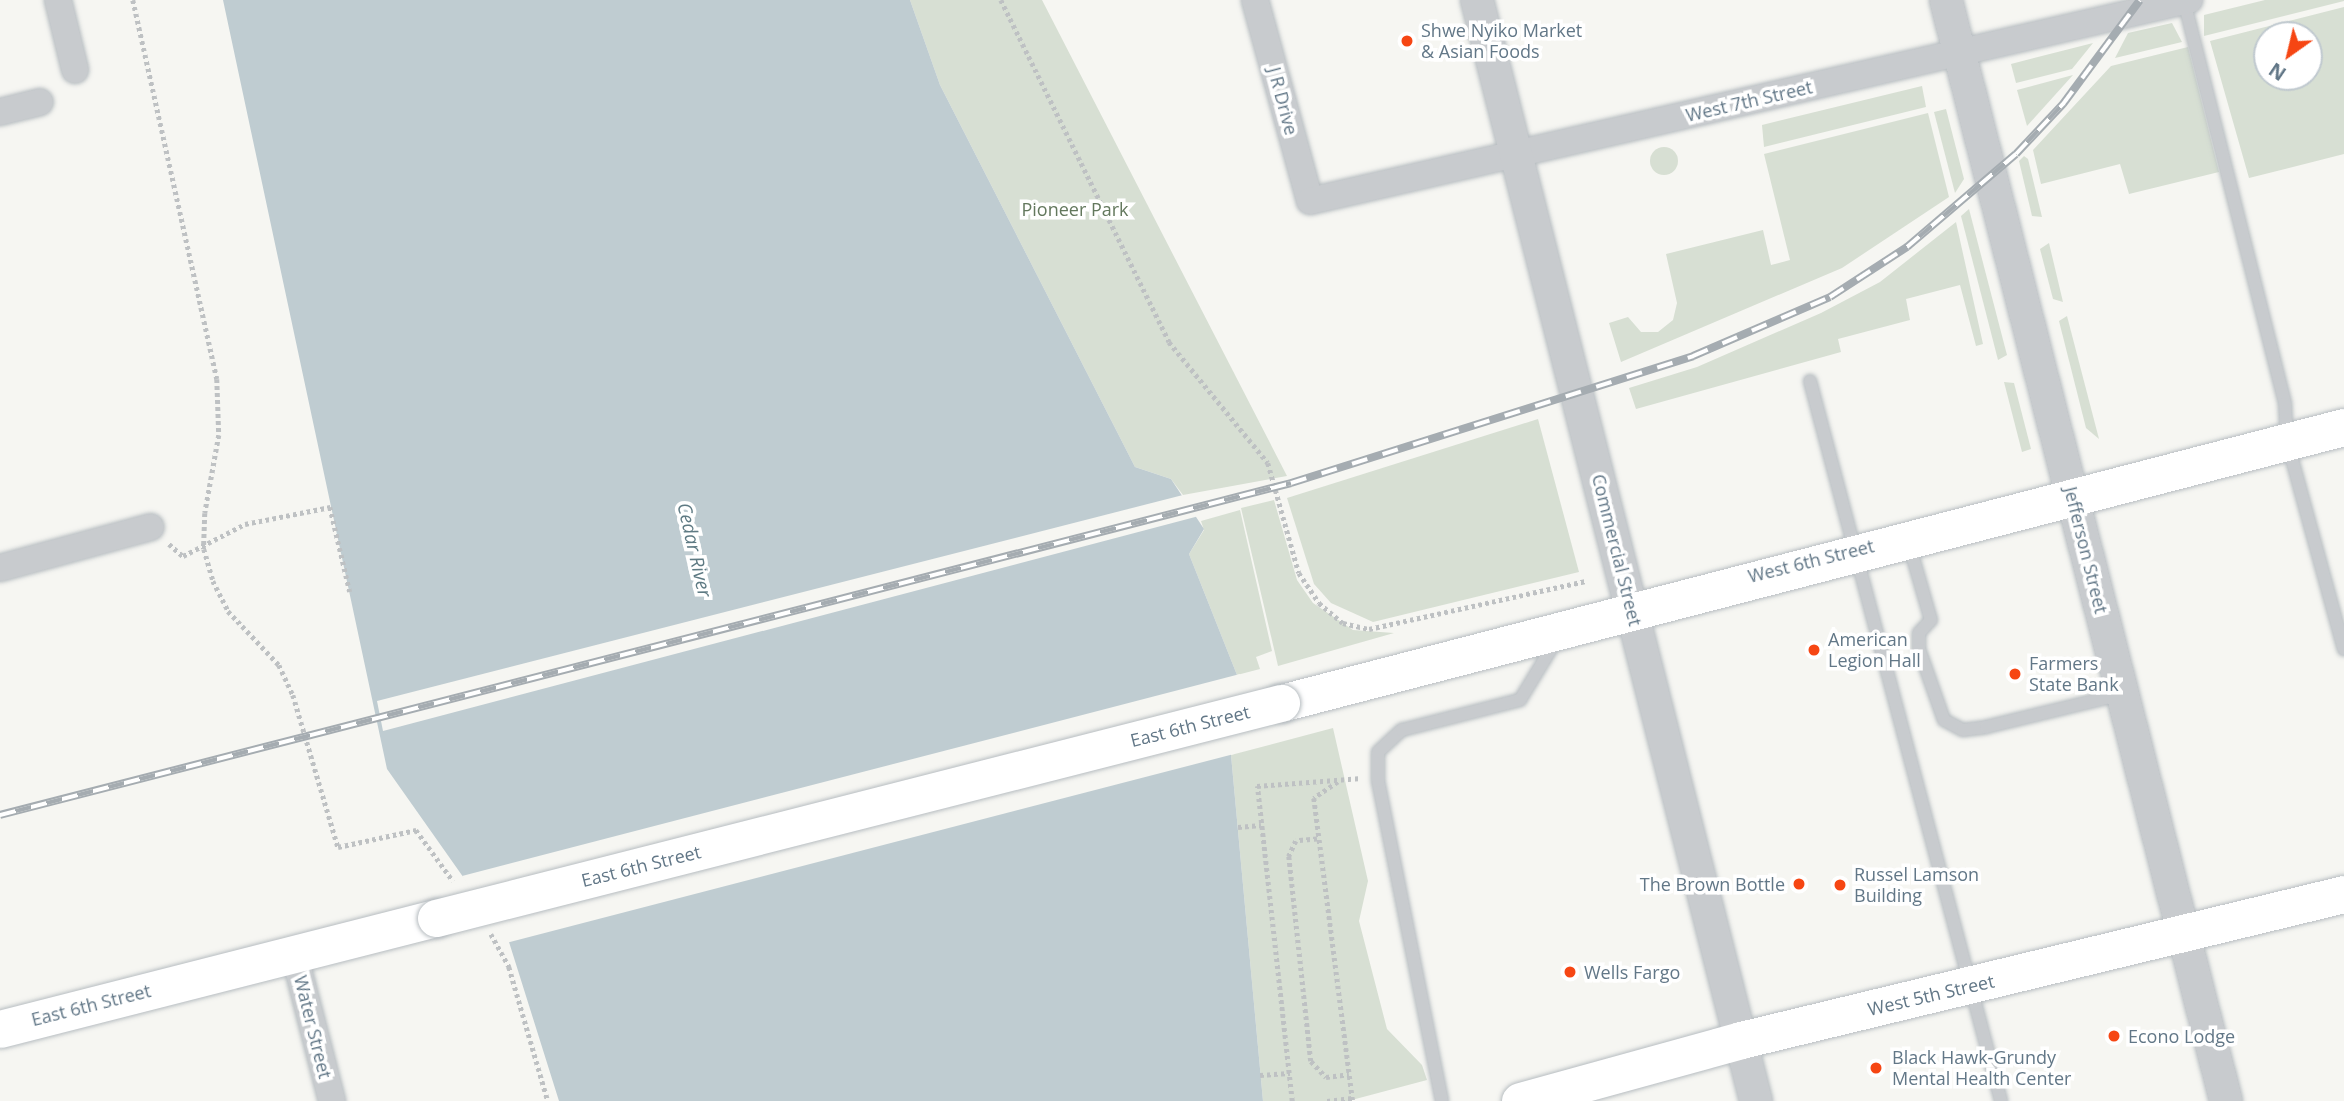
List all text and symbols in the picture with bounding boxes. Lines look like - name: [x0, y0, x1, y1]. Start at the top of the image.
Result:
- place label: Shwe Nyiko Market & Asian Foods: [1421, 20, 1582, 62]
- north arrow: [2253, 21, 2323, 91]
- marker: Shwe Nyiko Market & Asian Foods: [1399, 33, 1415, 49]
- text: N: [2264, 57, 2291, 87]
- street label: J R Drive: [1264, 65, 1302, 137]
- street label: West 7th Street: [1684, 76, 1814, 126]
- park label: Pioneer Park: [1021, 198, 1129, 220]
- street label: Commercial Street: [1588, 472, 1646, 628]
- street label: Jefferson Street: [2060, 484, 2112, 616]
- water label: Cedar River: [672, 501, 716, 599]
- street label: West 6th Street: [1746, 535, 1876, 587]
- place label: American Legion Hall: [1828, 629, 1921, 672]
- marker: American Legion Hall: [1806, 642, 1822, 658]
- place label: Farmers State Bank: [2029, 653, 2119, 696]
- marker: Farmers State Bank: [2007, 666, 2023, 682]
- street label: East 6th Street: [1128, 701, 1252, 751]
- street label: East 6th Street: [579, 841, 703, 891]
- place label: Russel Lamson Building: [1854, 864, 1979, 906]
- place label: The Brown Bottle: [1640, 873, 1785, 895]
- marker: The Brown Bottle: [1791, 876, 1807, 892]
- marker: Russel Lamson Building: [1832, 877, 1848, 893]
- place label: Wells Fargo: [1584, 961, 1680, 983]
- marker: Wells Fargo: [1562, 964, 1578, 980]
- street label: West 5th Street: [1866, 970, 1996, 1020]
- street label: Water Street: [290, 973, 336, 1081]
- street label: East 6th Street: [29, 980, 153, 1030]
- place label: Econo Lodge: [2128, 1025, 2235, 1047]
- marker: Econo Lodge: [2106, 1028, 2122, 1044]
- place label: Black Hawk-Grundy Mental Health Center: [1892, 1047, 2071, 1090]
- marker: Black Hawk-Grundy Mental Health Center: [1866, 1058, 1886, 1078]

